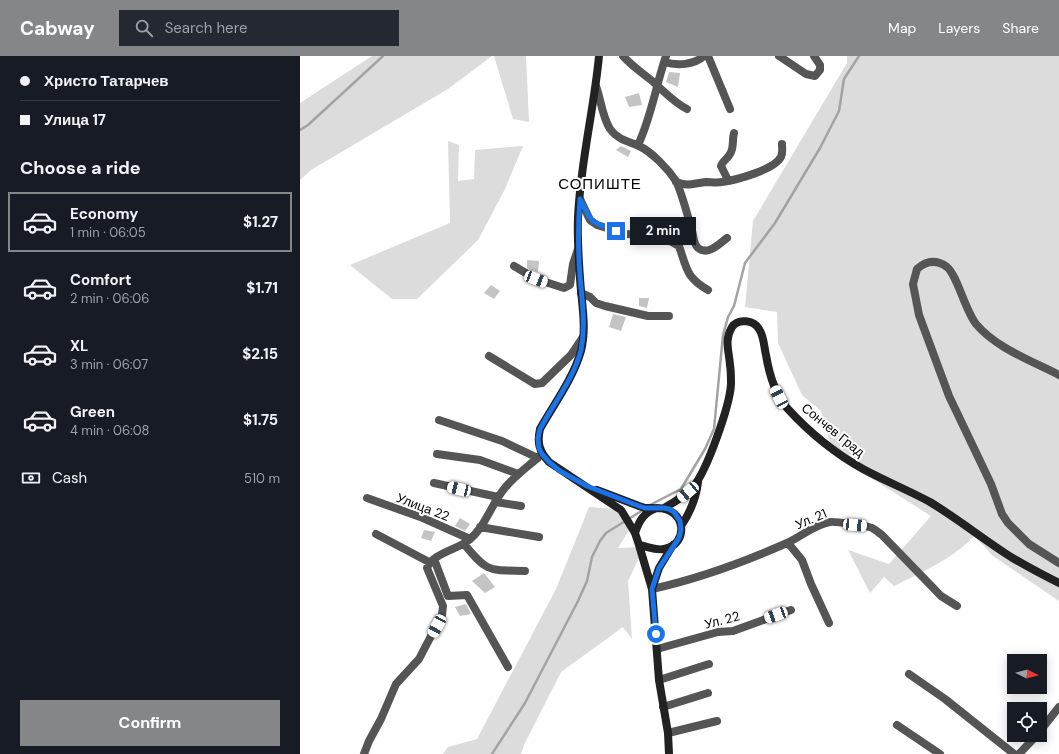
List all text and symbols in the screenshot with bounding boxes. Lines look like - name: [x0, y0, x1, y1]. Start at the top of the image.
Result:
- search box: [119, 10, 399, 46]
- text: Cabway: [20, 16, 95, 41]
- icon: search: [133, 17, 155, 39]
- text: Search here: [165, 18, 247, 38]
- text: Map: [888, 19, 916, 37]
- text: Layers: [938, 19, 980, 37]
- text: Share: [1002, 19, 1039, 37]
- text: Христо Татарчев: [44, 71, 168, 91]
- text: Улица 17: [44, 110, 106, 130]
- text: Choose a ride: [20, 156, 141, 180]
- district label: СОПИШТЕ: [558, 174, 642, 194]
- icon: car: [22, 204, 58, 240]
- text: Economy: [70, 204, 138, 224]
- text: $1.27: [243, 212, 278, 232]
- callout: 2 min: [630, 217, 696, 245]
- route end: [607, 222, 625, 240]
- text: 2 min: [646, 222, 680, 239]
- text: 1 min · 06:05: [70, 224, 146, 241]
- car: [523, 269, 549, 289]
- icon: car: [22, 270, 58, 306]
- text: Comfort: [70, 270, 131, 290]
- text: $1.71: [246, 278, 278, 298]
- text: 2 min · 06:06: [70, 290, 149, 307]
- icon: car: [22, 336, 58, 372]
- text: XL: [70, 336, 88, 356]
- text: $2.15: [242, 344, 278, 364]
- text: 3 min · 06:07: [70, 356, 148, 373]
- car: [768, 384, 790, 410]
- street label: Сончев Град: [798, 399, 868, 461]
- icon: car: [22, 402, 58, 438]
- text: Green: [70, 402, 115, 422]
- text: $1.75: [243, 410, 278, 430]
- text: 4 min · 06:08: [70, 422, 149, 439]
- icon: cash: [20, 467, 42, 489]
- text: Cash: [52, 468, 87, 488]
- text: 510 m: [244, 470, 280, 487]
- car: [446, 480, 472, 498]
- car: [675, 480, 701, 504]
- street label: Улица 22: [394, 489, 452, 525]
- street label: Ул. 21: [793, 505, 829, 533]
- car: [843, 518, 867, 532]
- car: [763, 605, 789, 625]
- street label: Ул. 22: [702, 607, 742, 633]
- car: [426, 613, 448, 639]
- route start: [647, 625, 665, 643]
- north arrow: [1007, 654, 1047, 694]
- map controls: [1007, 654, 1047, 742]
- button: Confirm: [20, 700, 280, 746]
- button: locate: [1007, 702, 1047, 742]

